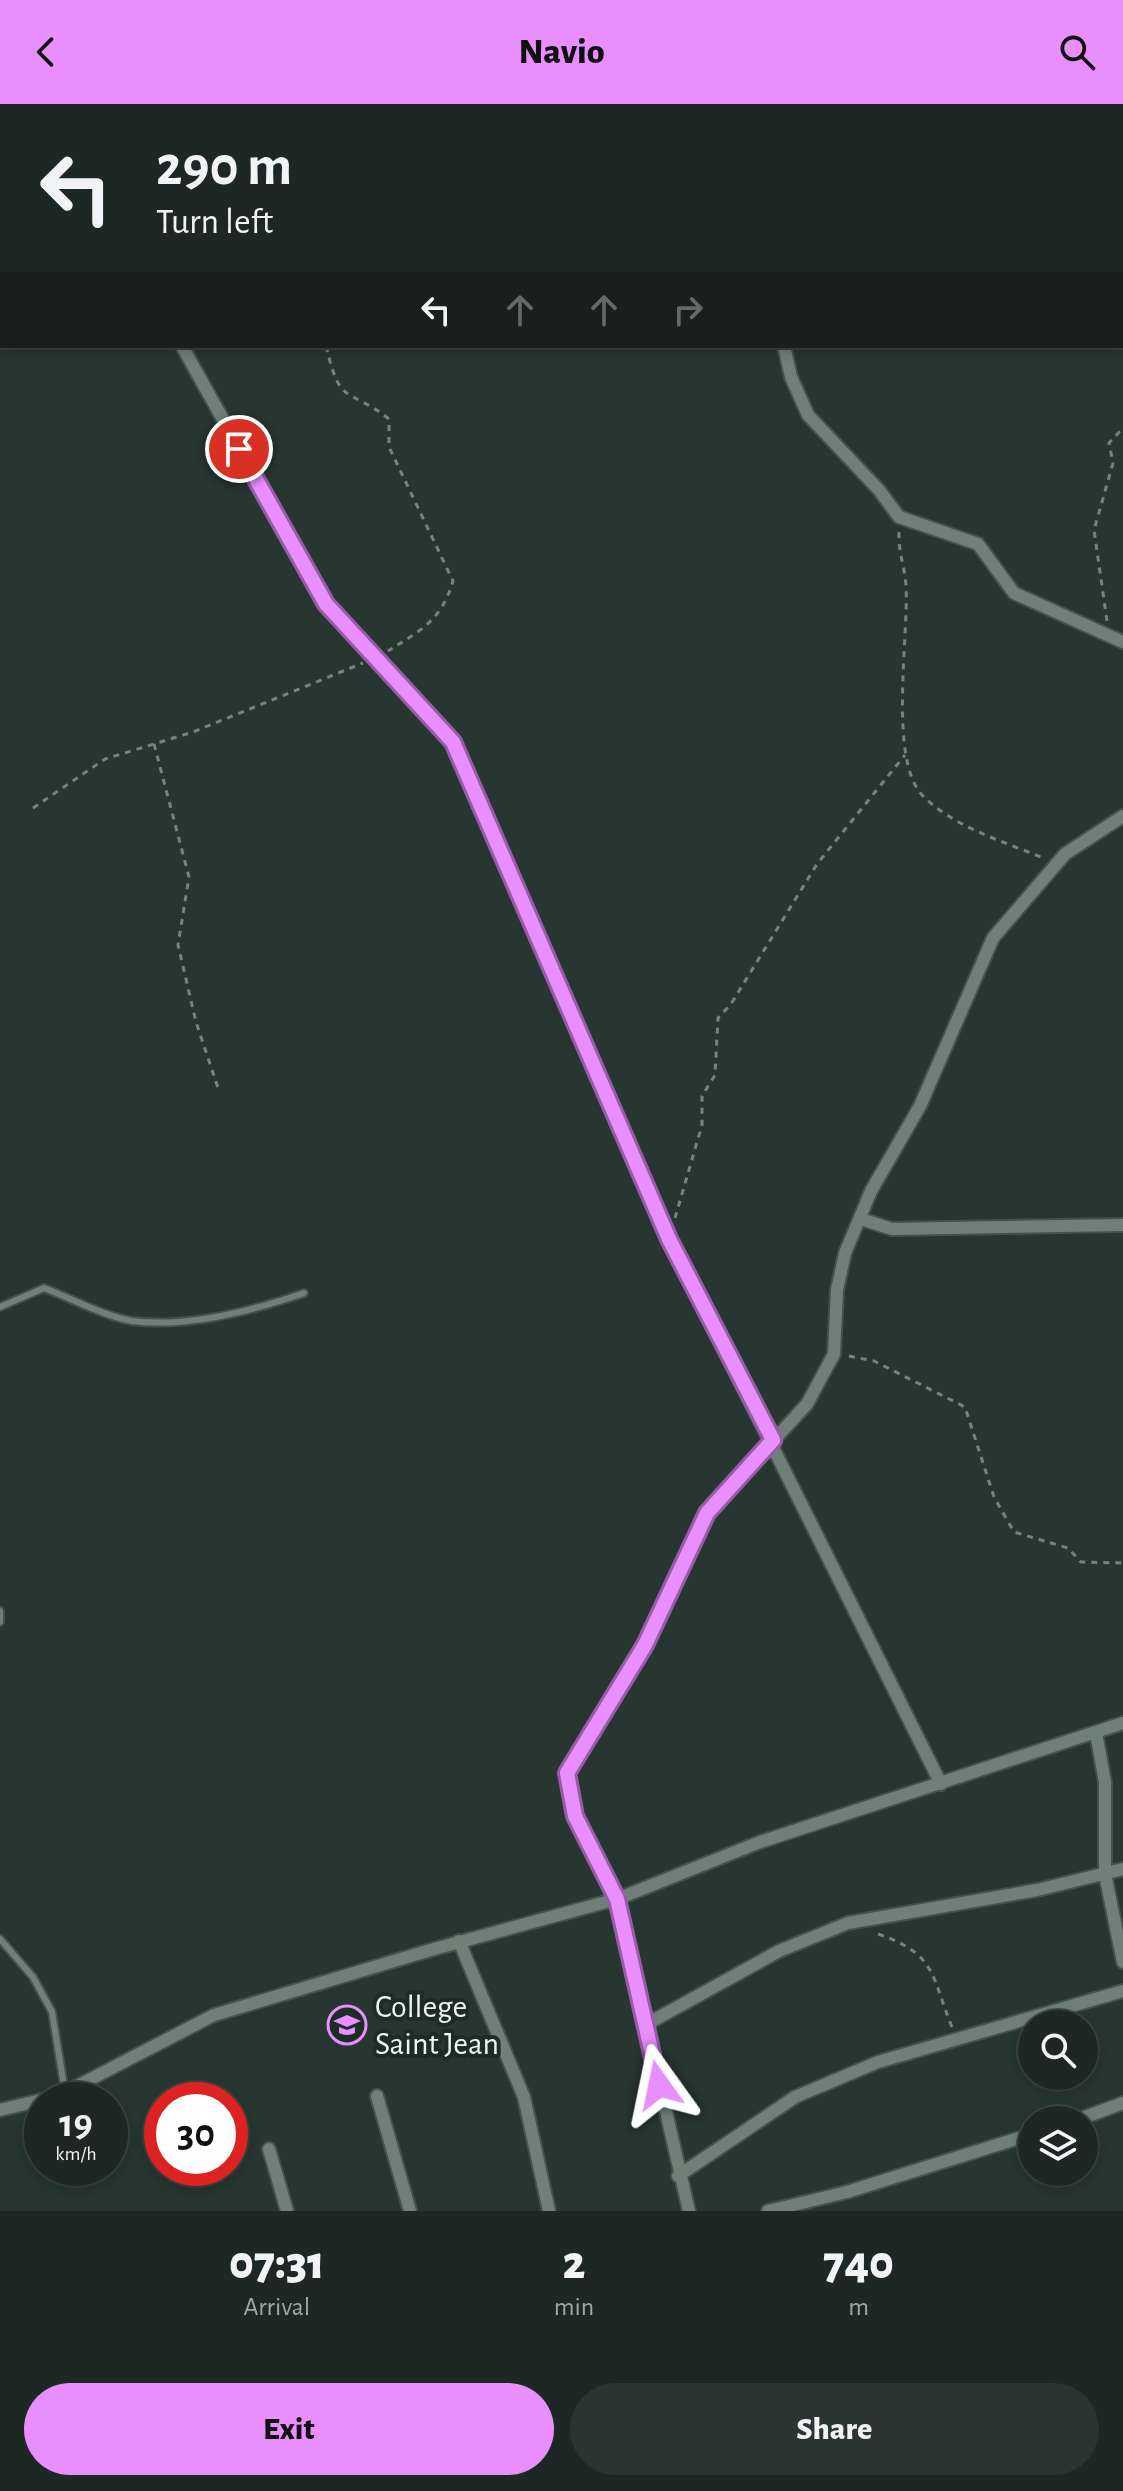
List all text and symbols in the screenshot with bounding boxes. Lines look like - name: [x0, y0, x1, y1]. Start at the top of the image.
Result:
- icon: back: [24, 30, 68, 74]
- icon: search: [1055, 30, 1099, 74]
- text: Navio: [518, 34, 605, 70]
- icon: left: [24, 136, 128, 240]
- text: 290 m: [156, 139, 292, 195]
- text: Turn left: [156, 204, 273, 240]
- icon: left: [414, 288, 458, 332]
- icon: ahead: [498, 288, 542, 332]
- icon: ahead: [582, 288, 626, 332]
- icon: right: [666, 288, 710, 332]
- pin: [205, 415, 273, 483]
- icon: arrive: [217, 427, 261, 471]
- place label: College Saint Jean: [375, 1991, 499, 2060]
- school or university icon: College Saint Jean: [326, 2004, 368, 2046]
- map controls: [1018, 2010, 1098, 2186]
- button: search: [1018, 2010, 1098, 2090]
- position arrow: [617, 2043, 701, 2127]
- speed limit sign: 30: [144, 2082, 248, 2186]
- text: 19: [59, 2104, 93, 2144]
- button: layers: [1018, 2106, 1098, 2186]
- text: km/h: [55, 2144, 97, 2164]
- text: 07:31: [229, 2240, 325, 2288]
- text: 2: [563, 2240, 586, 2288]
- text: 740: [823, 2240, 894, 2288]
- text: Arrival: [243, 2294, 310, 2320]
- text: min: [554, 2294, 594, 2320]
- text: m: [848, 2294, 869, 2320]
- button: Exit: [24, 2383, 554, 2475]
- button: Share: [570, 2383, 1099, 2475]

